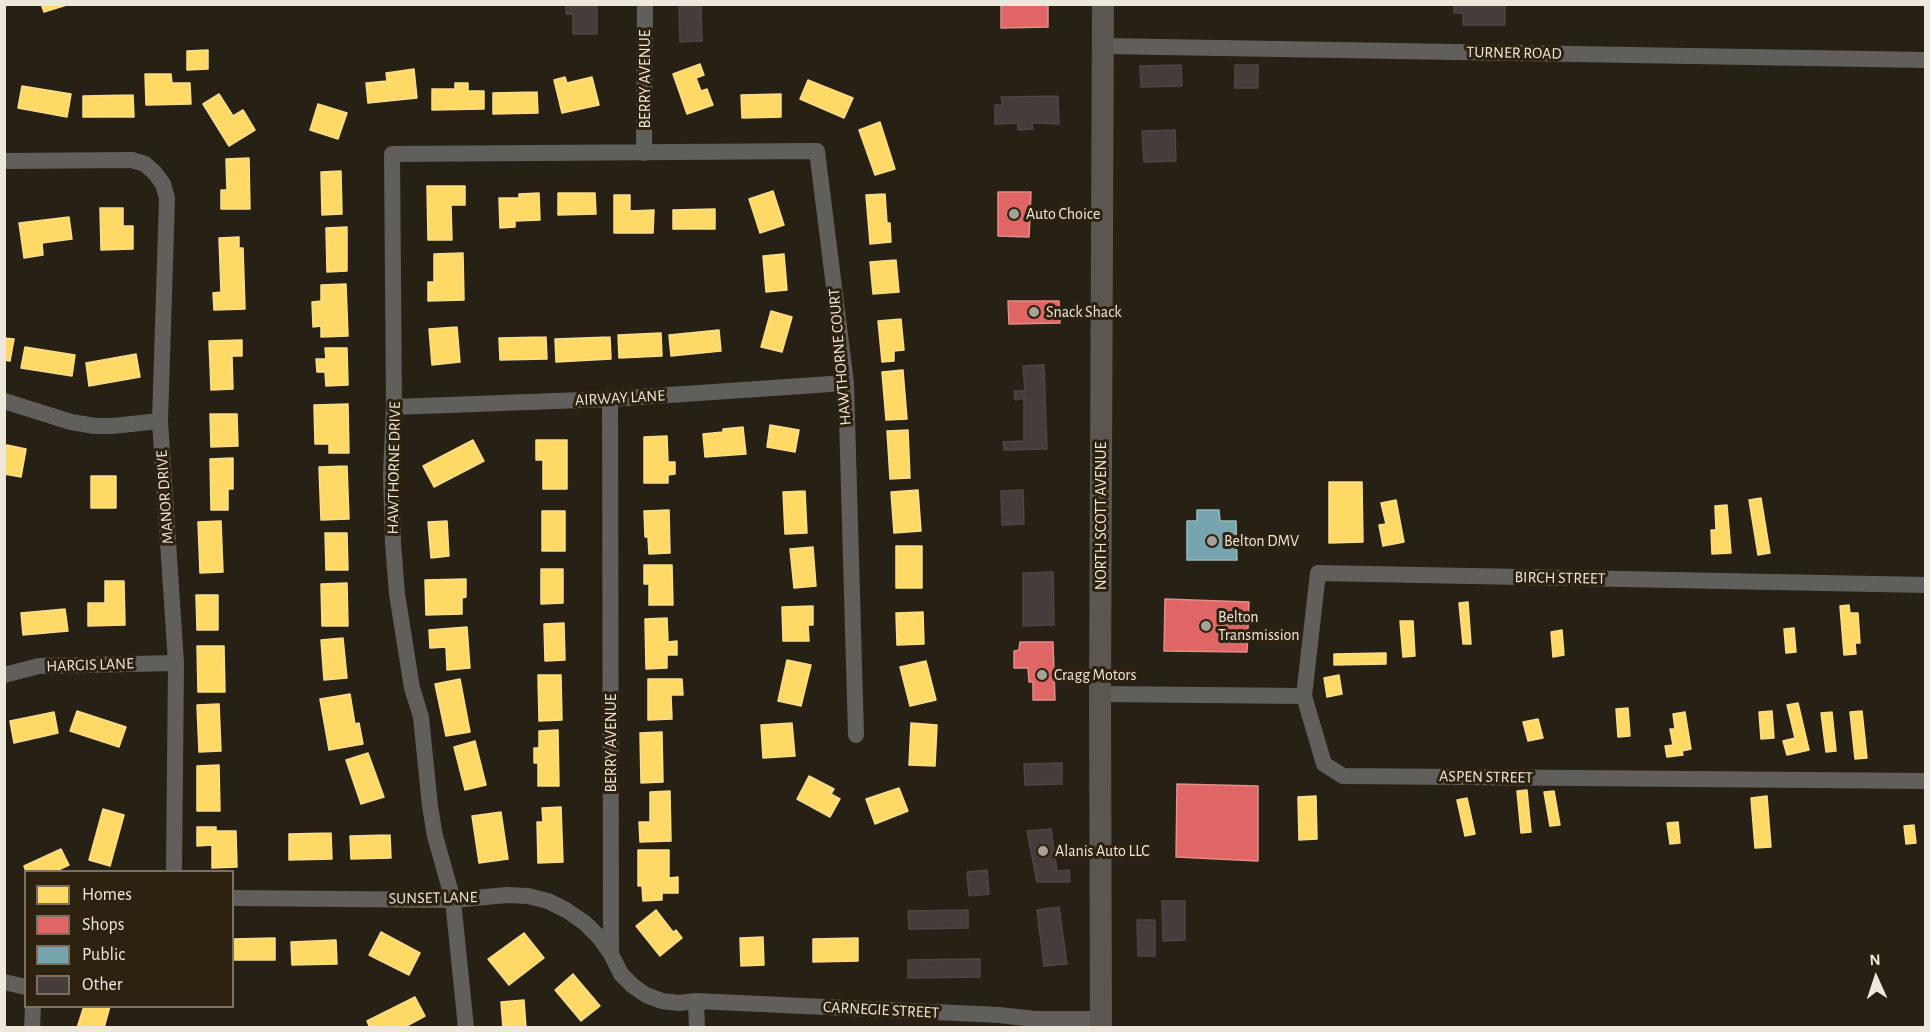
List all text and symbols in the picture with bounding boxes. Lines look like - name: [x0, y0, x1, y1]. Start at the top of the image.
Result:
- street label: BERRY AVENUE: [635, 30, 655, 128]
- street label: TURNER ROAD: [1466, 43, 1562, 63]
- place label: Auto Choice: [1026, 204, 1100, 224]
- marker: Auto Choice: [1007, 207, 1021, 221]
- street label: HAWTHORNE COURT: [824, 288, 856, 426]
- place label: Snack Shack: [1046, 302, 1122, 322]
- marker: Snack Shack: [1027, 305, 1041, 319]
- street label: AIRWAY LANE: [575, 386, 665, 410]
- street label: HAWTHORNE DRIVE: [383, 401, 405, 535]
- street label: NORTH SCOTT AVENUE: [1091, 442, 1111, 590]
- street label: MANOR DRIVE: [152, 449, 178, 545]
- place label: Belton DMV: [1224, 531, 1299, 551]
- marker: Belton DMV: [1205, 534, 1219, 548]
- street label: BIRCH STREET: [1514, 568, 1606, 588]
- place label: Belton Transmission: [1218, 607, 1300, 645]
- marker: Belton Transmission: [1199, 619, 1213, 633]
- street label: HARGIS LANE: [46, 654, 134, 676]
- place label: Cragg Motors: [1054, 665, 1136, 685]
- marker: Cragg Motors: [1035, 668, 1049, 682]
- street label: BERRY AVENUE: [601, 694, 621, 792]
- street label: ASPEN STREET: [1439, 767, 1533, 787]
- place label: Alanis Auto LLC: [1055, 841, 1150, 861]
- marker: Alanis Auto LLC: [1036, 844, 1050, 858]
- legend: [24, 870, 234, 1008]
- text: Homes: [82, 886, 132, 904]
- street label: SUNSET LANE: [388, 888, 478, 908]
- text: Shops: [82, 916, 124, 934]
- text: Public: [82, 946, 125, 964]
- north arrow: [1846, 948, 1906, 1008]
- text: N: [1869, 952, 1881, 968]
- text: Other: [82, 976, 123, 994]
- street label: CARNEGIE STREET: [822, 997, 940, 1023]

